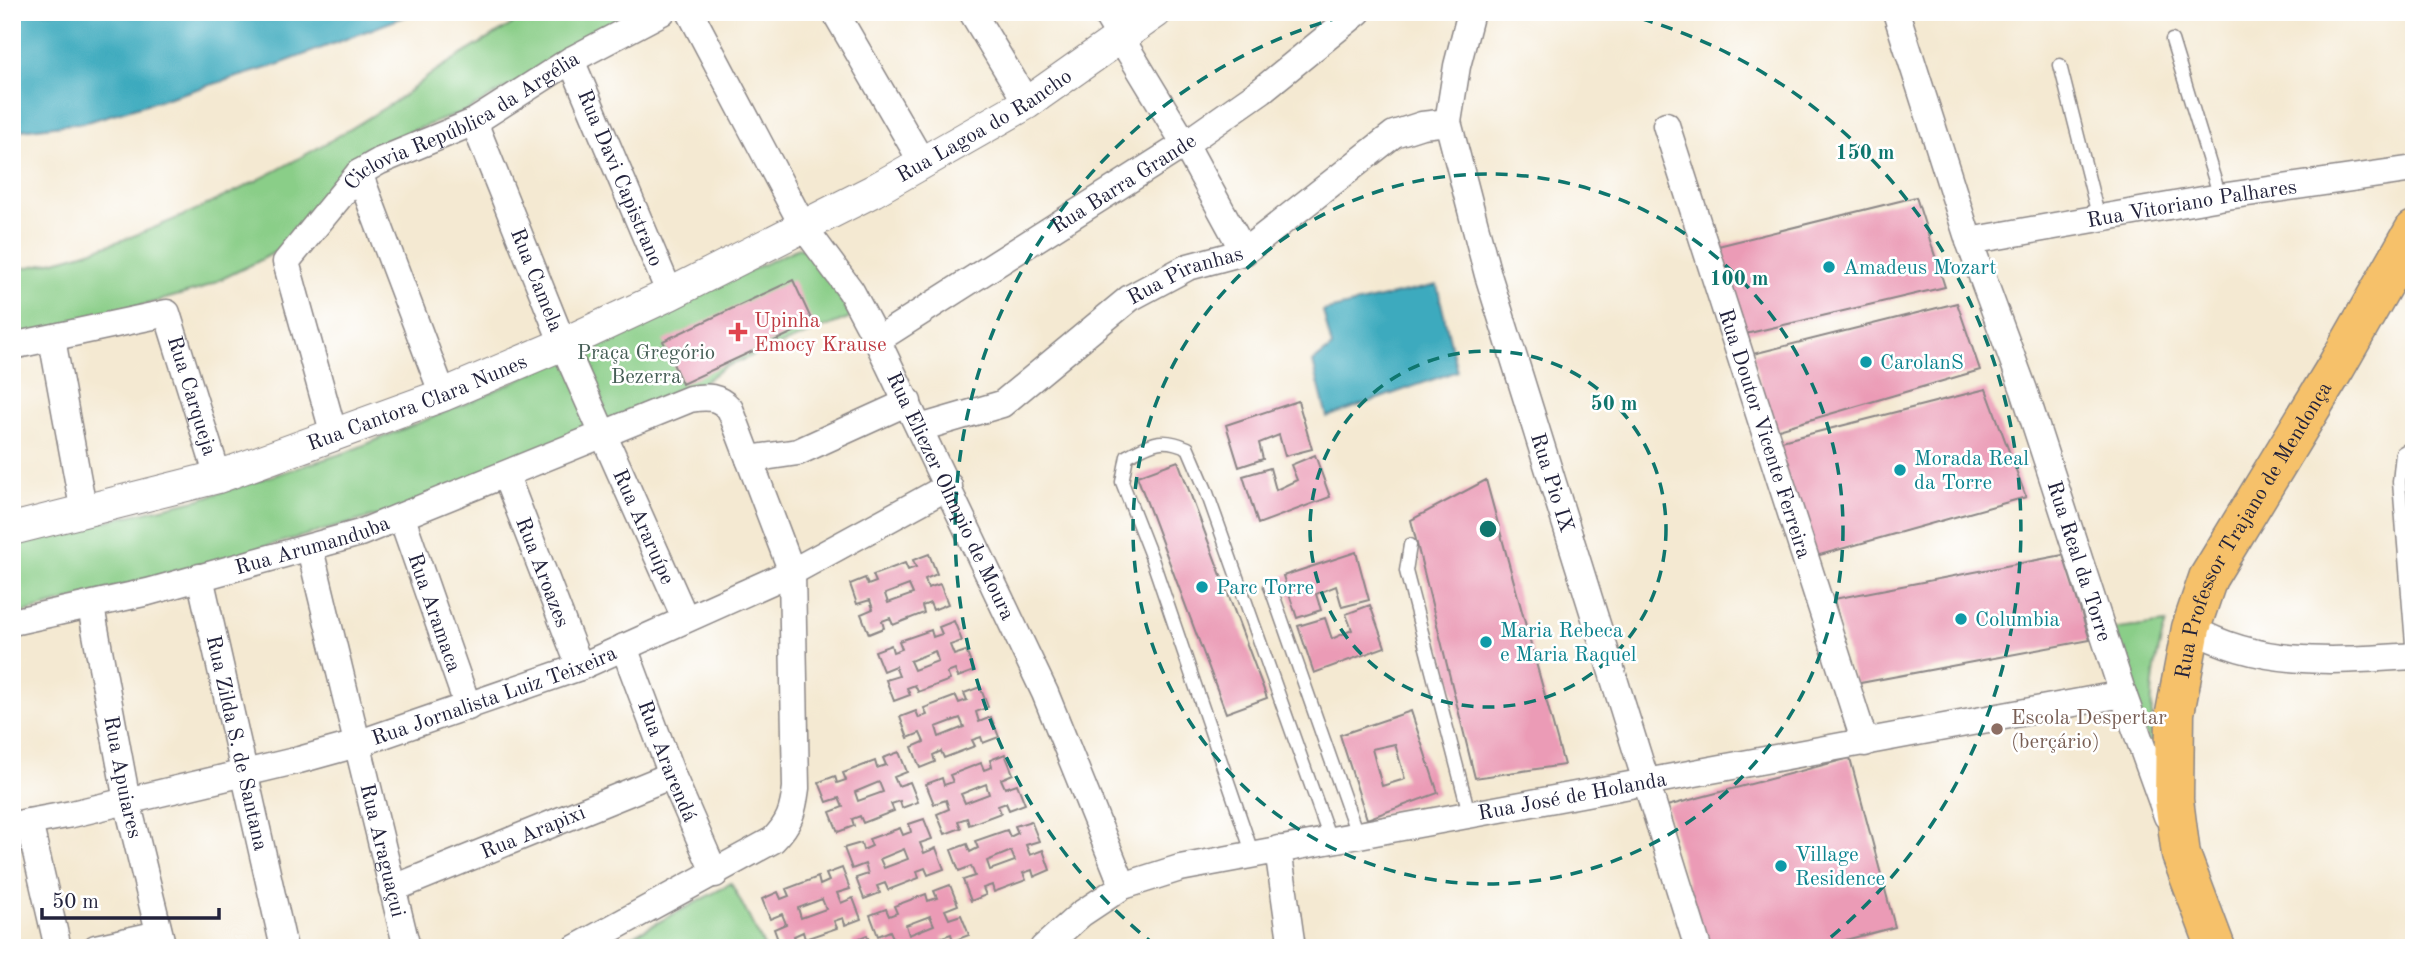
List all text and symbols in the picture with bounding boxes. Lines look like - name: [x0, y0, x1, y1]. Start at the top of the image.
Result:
- street label: Ciclovia República da Argélia: [341, 49, 583, 194]
- street label: Rua Lagoa do Rancho: [894, 66, 1076, 187]
- street label: Rua Davi Capistrano: [573, 87, 666, 270]
- street label: Rua Barra Grande: [1048, 131, 1200, 238]
- text: 150 m: [1835, 143, 1895, 164]
- street label: Rua Vitoriano Palhares: [2086, 177, 2298, 232]
- street label: Rua Camela: [506, 226, 566, 335]
- street label: Rua Piranhas: [1124, 244, 1246, 309]
- place label: Amadeus Mozart: [1843, 258, 1997, 279]
- marker: Amadeus Mozart: [1821, 259, 1837, 275]
- text: 100 m: [1709, 269, 1769, 290]
- street label: Rua Doutor Vicente Ferreira: [1714, 306, 1814, 561]
- place label: Upinha Emocy Krause: [754, 311, 887, 356]
- marker: Upinha Emocy Krause: [728, 322, 748, 342]
- street label: Rua Carqueja: [163, 334, 220, 458]
- park label: Praça Gregório Bezerra: [577, 343, 715, 388]
- street label: Rua Cantora Clara Nunes: [305, 352, 530, 455]
- place label: CarolanS: [1880, 353, 1964, 374]
- marker: CarolanS: [1858, 354, 1874, 370]
- street label: Rua Eliezer Olímpio de Moura: [882, 369, 1018, 624]
- street label: Rua Professor Trajano de Mendonça: [2173, 379, 2336, 681]
- text: 50 m: [1590, 394, 1638, 415]
- street label: Rua Pio IX: [1526, 431, 1577, 535]
- place label: Morada Real da Torre: [1914, 449, 2029, 494]
- marker: Morada Real da Torre: [1892, 462, 1908, 478]
- street label: Rua Araruípe: [608, 466, 678, 588]
- street label: Rua Real da Torre: [2042, 479, 2114, 644]
- street label: Rua Arumanduba: [233, 513, 393, 579]
- street label: Rua Aroazes: [511, 515, 573, 630]
- centre of rings: [1476, 517, 1500, 541]
- street label: Rua Aramaca: [403, 551, 464, 675]
- place label: Parc Torre: [1216, 578, 1314, 599]
- marker: Parc Torre: [1194, 579, 1210, 595]
- place label: Columbia: [1975, 610, 2060, 631]
- marker: Columbia: [1953, 611, 1969, 627]
- place label: Maria Rebeca e Maria Raquel: [1500, 621, 1637, 666]
- street label: Rua Zilda S. de Santana: [202, 633, 271, 853]
- marker: Maria Rebeca e Maria Raquel: [1478, 634, 1494, 650]
- street label: Rua Jornalista Luiz Teixeira: [369, 643, 620, 750]
- street label: Rua Ararendá: [633, 698, 700, 825]
- place label: Escola Despertar (berçário): [2011, 708, 2167, 753]
- street label: Rua Apuiares: [99, 714, 145, 841]
- marker: Escola Despertar (berçário): [1989, 721, 2005, 737]
- street label: Rua José de Holanda: [1476, 769, 1668, 825]
- street label: Rua Araguaçui: [355, 782, 408, 919]
- street label: Rua Arapixi: [478, 802, 589, 864]
- place label: Village Residence: [1795, 845, 1885, 890]
- marker: Village Residence: [1773, 858, 1789, 874]
- scale bar: [42, 876, 219, 920]
- text: 50 m: [52, 892, 99, 913]

